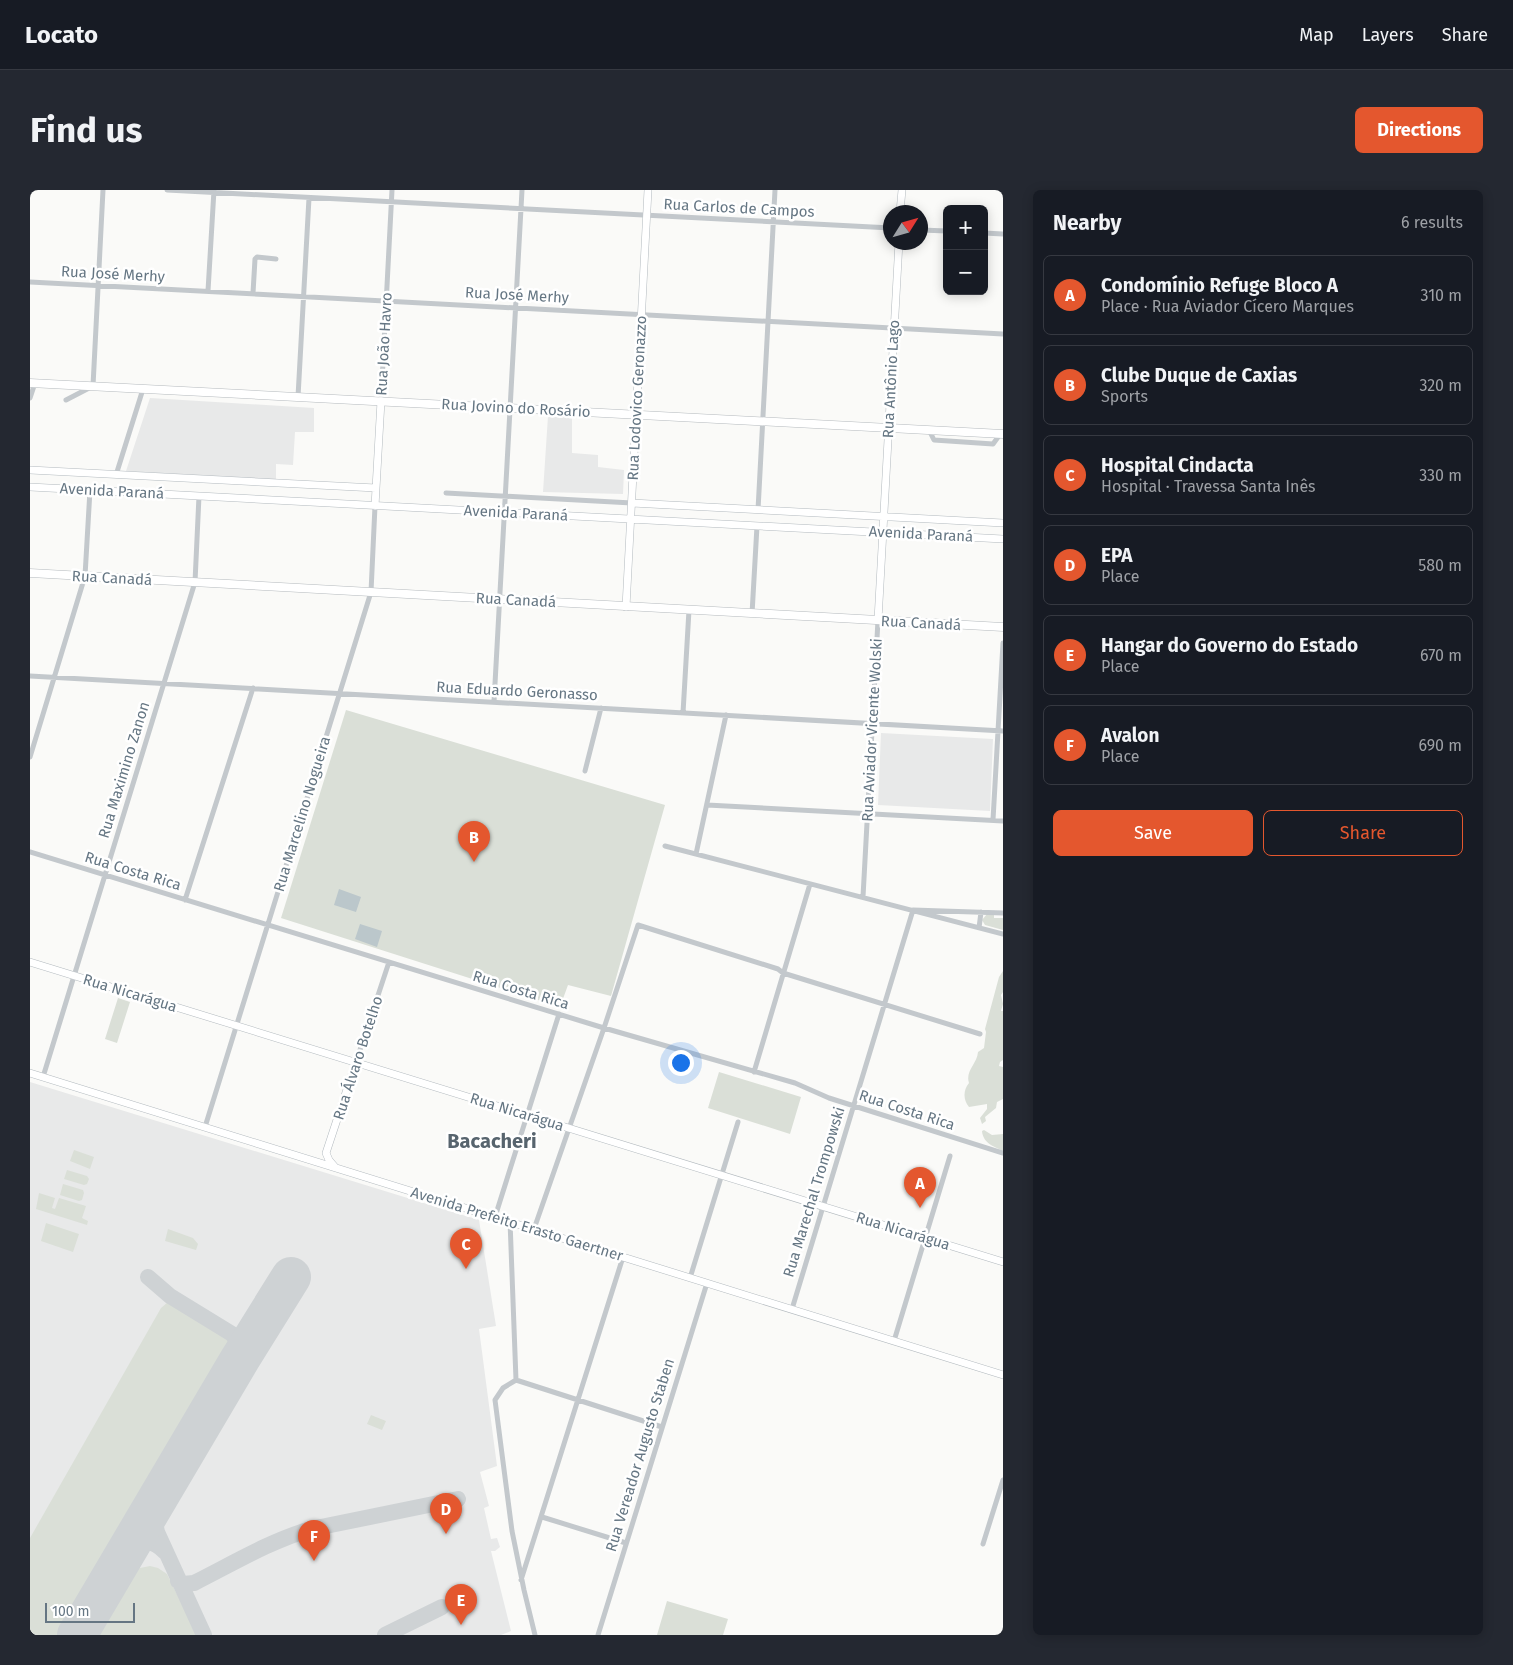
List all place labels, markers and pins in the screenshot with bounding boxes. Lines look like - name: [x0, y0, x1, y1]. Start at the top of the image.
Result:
- pin: B: [458, 821, 490, 862]
- pin: A: [904, 1167, 936, 1208]
- pin: C: [450, 1228, 482, 1269]
- pin: D: [430, 1493, 462, 1534]
- pin: F: [298, 1520, 330, 1561]
- pin: E: [445, 1584, 477, 1625]

